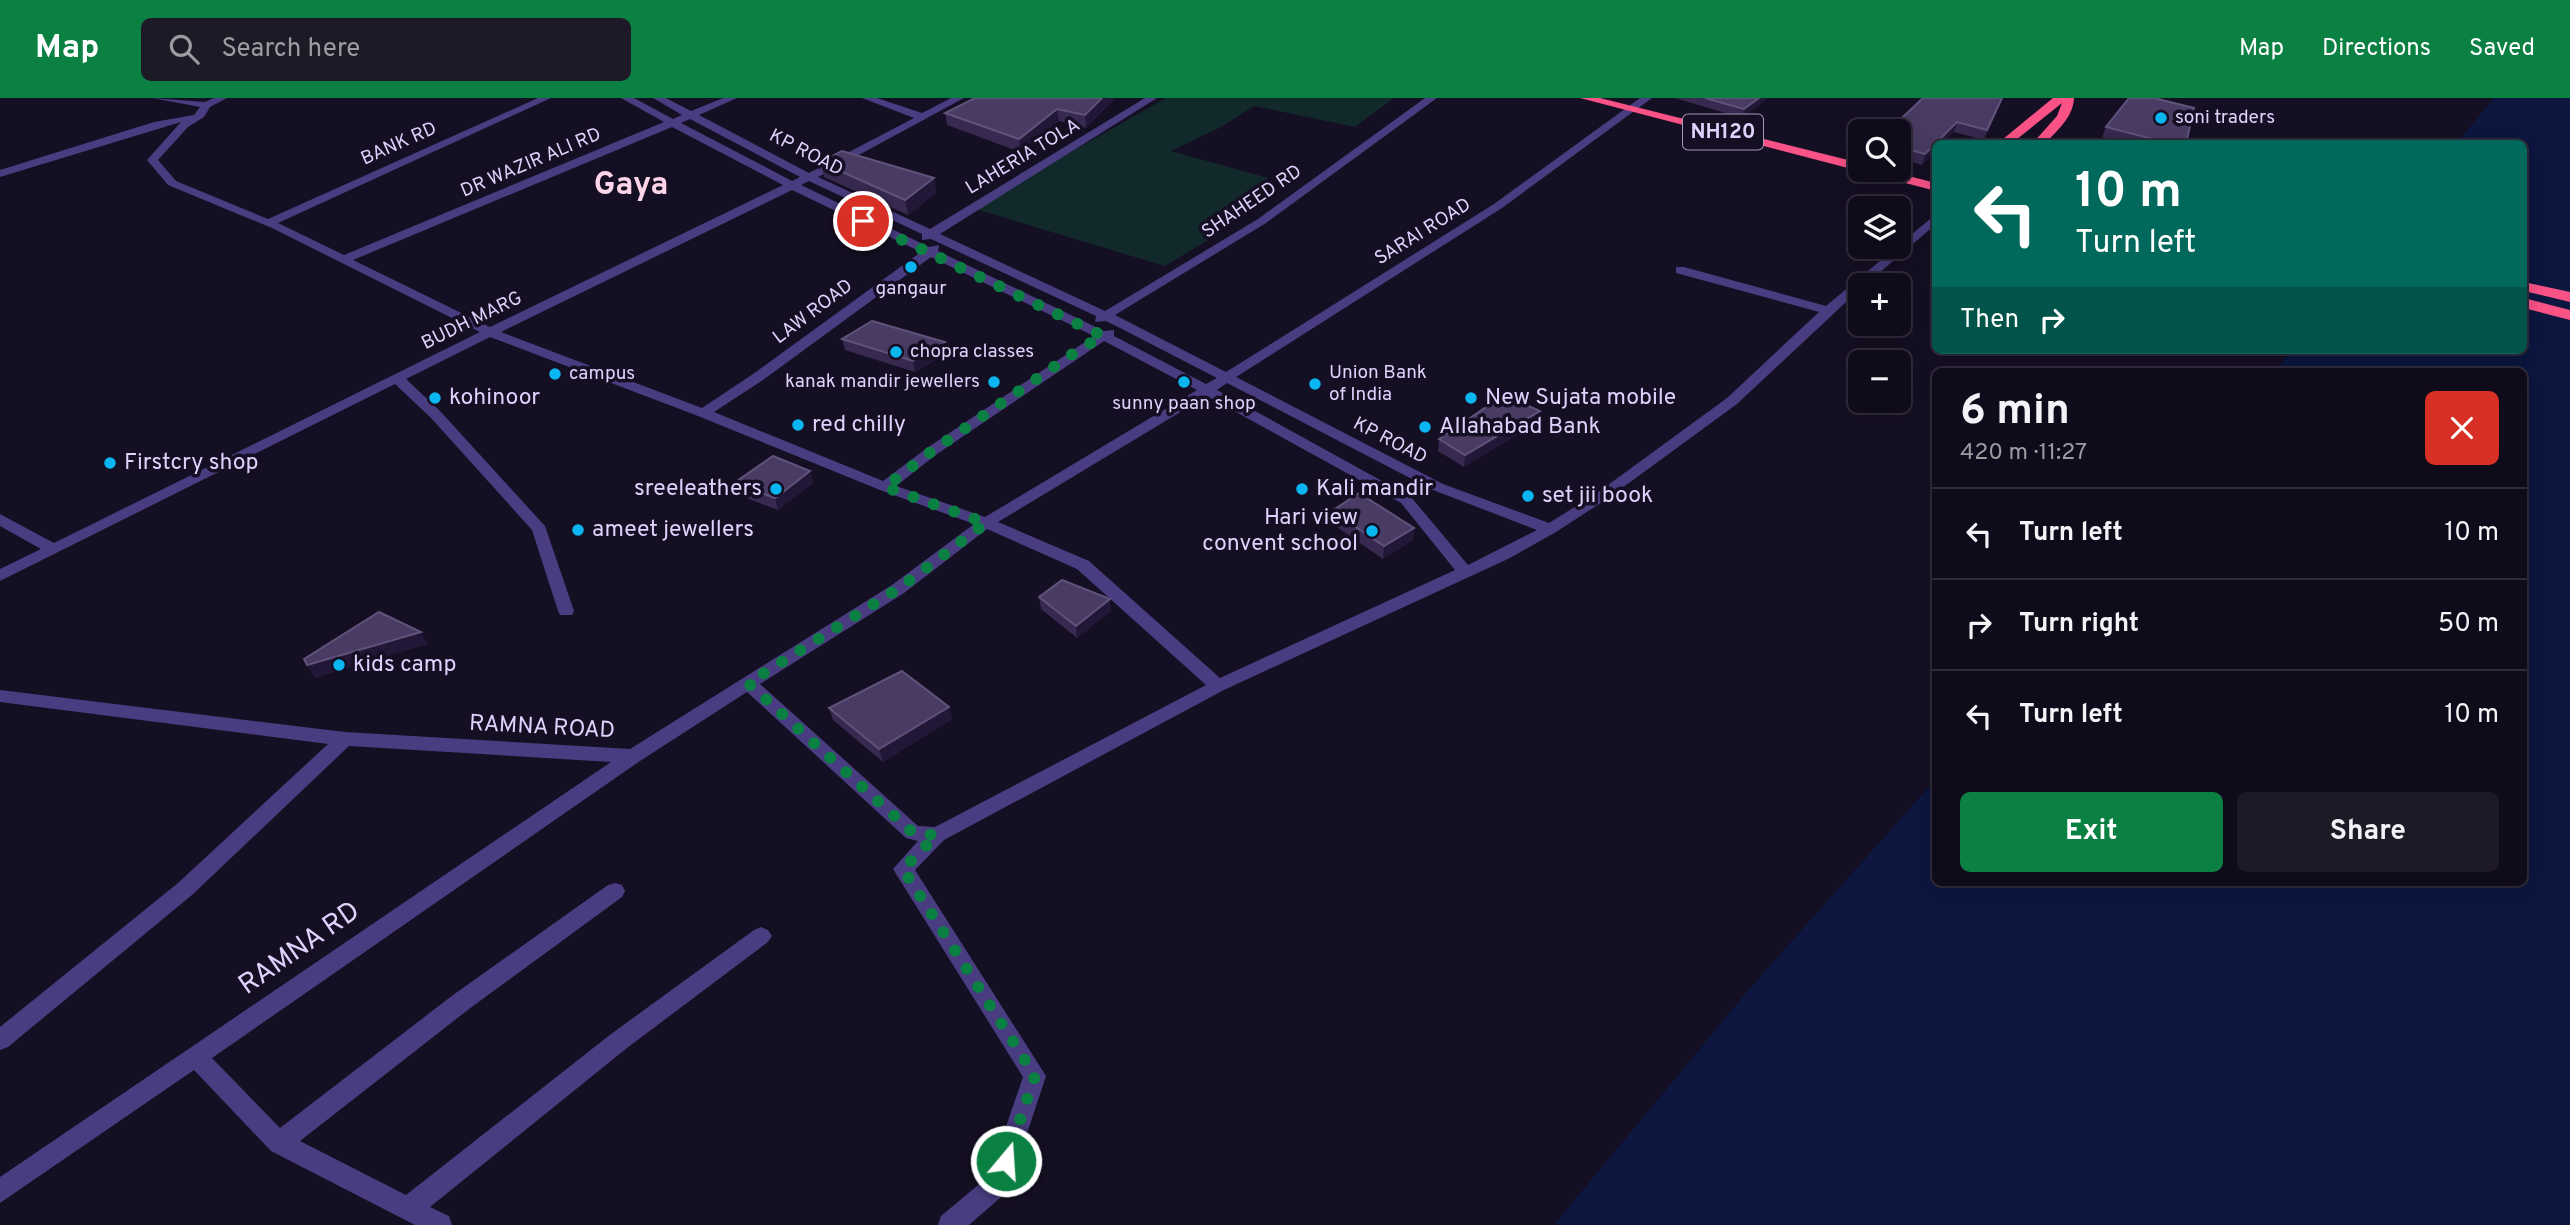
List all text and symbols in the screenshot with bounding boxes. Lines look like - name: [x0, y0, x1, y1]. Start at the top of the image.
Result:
- search box: [141, 18, 631, 81]
- text: Map: [35, 28, 99, 70]
- icon: search: [165, 30, 203, 68]
- text: Search here: [221, 33, 360, 66]
- text: Map: [2239, 34, 2284, 64]
- text: Directions: [2322, 34, 2431, 64]
- text: Saved: [2469, 34, 2535, 64]
- place label: soni traders: [2175, 106, 2275, 130]
- marker: soni traders: [2153, 110, 2169, 126]
- street label: LAHERIA TOLA: [961, 113, 1085, 201]
- road number: NH120: [1683, 114, 1763, 150]
- street label: BANK RD: [357, 117, 441, 171]
- map controls: [1848, 119, 1911, 413]
- button: search: [1848, 119, 1911, 182]
- street label: DR WAZIR ALI RD: [457, 123, 605, 203]
- street label: KP ROAD: [765, 124, 847, 182]
- street label: SHAHEED RD: [1197, 160, 1307, 244]
- text: 10 m: [2075, 163, 2182, 225]
- district label: Gaya: [594, 166, 668, 206]
- icon: left: [1960, 168, 2051, 259]
- pin: [833, 191, 893, 251]
- street label: SARAI ROAD: [1370, 193, 1476, 271]
- button: layers: [1848, 196, 1911, 259]
- icon: arrive: [844, 202, 882, 240]
- text: Turn left: [2075, 224, 2196, 264]
- marker: gangaur: [903, 259, 919, 275]
- button: +: [1848, 273, 1911, 336]
- street label: LAW ROAD: [768, 274, 858, 350]
- place label: gangaur: [875, 277, 947, 301]
- street label: BUDH MARG: [418, 286, 526, 356]
- icon: right: [2033, 301, 2071, 339]
- text: Then: [1960, 304, 2019, 337]
- place label: chopra classes: [910, 340, 1034, 364]
- marker: chopra classes: [888, 344, 904, 360]
- button: −: [1848, 350, 1911, 413]
- place label: Union Bank of India: [1329, 361, 1427, 407]
- place label: campus: [569, 362, 635, 386]
- marker: campus: [547, 366, 563, 382]
- place label: kanak mandir jewellers: [785, 370, 980, 394]
- marker: kanak mandir jewellers: [986, 374, 1002, 390]
- marker: sunny paan shop: [1176, 374, 1192, 390]
- marker: Union Bank of India: [1307, 376, 1323, 392]
- place label: kohinoor: [449, 384, 540, 413]
- place label: New Sujata mobile: [1485, 384, 1676, 413]
- text: 6 min: [1960, 386, 2070, 439]
- marker: kohinoor: [427, 390, 443, 406]
- marker: New Sujata mobile: [1463, 390, 1479, 406]
- button: close: [2425, 391, 2499, 465]
- place label: sunny paan shop: [1112, 392, 1256, 416]
- place label: red chilly: [812, 411, 906, 440]
- street label: KP ROAD: [1349, 412, 1431, 470]
- place label: Allahabad Bank: [1439, 413, 1601, 442]
- marker: red chilly: [790, 417, 806, 433]
- marker: Allahabad Bank: [1417, 419, 1433, 435]
- text: 420 m · 11:27: [1960, 439, 2087, 468]
- place label: Firstcry shop: [124, 449, 259, 478]
- marker: Firstcry shop: [102, 455, 118, 471]
- place label: sreeleathers: [634, 475, 762, 504]
- place label: Kali mandir: [1316, 475, 1433, 504]
- marker: sreeleathers: [768, 481, 784, 497]
- marker: Kali mandir: [1294, 481, 1310, 497]
- place label: set jii book: [1542, 482, 1653, 511]
- marker: set jii book: [1520, 488, 1536, 504]
- place label: Hari view convent school: [1202, 504, 1358, 559]
- icon: left: [1960, 515, 1998, 553]
- place label: ameet jewellers: [592, 516, 754, 545]
- text: Turn left: [2019, 517, 2123, 550]
- text: 10 m: [2444, 517, 2499, 550]
- marker: ameet jewellers: [570, 522, 586, 538]
- marker: Hari view convent school: [1364, 523, 1380, 539]
- icon: right: [1960, 606, 1998, 644]
- text: Turn right: [2019, 608, 2139, 641]
- text: 50 m: [2438, 608, 2499, 641]
- place label: kids camp: [353, 651, 457, 680]
- marker: kids camp: [331, 657, 347, 673]
- icon: left: [1960, 697, 1998, 735]
- text: Turn left: [2019, 699, 2123, 732]
- text: 10 m: [2444, 699, 2499, 732]
- street label: RAMNA ROAD: [468, 710, 616, 746]
- button: Exit: [1960, 792, 2223, 872]
- button: Share: [2237, 792, 2499, 872]
- street label: RAMNA RD: [232, 894, 368, 1004]
- position arrow: [969, 1124, 1043, 1198]

